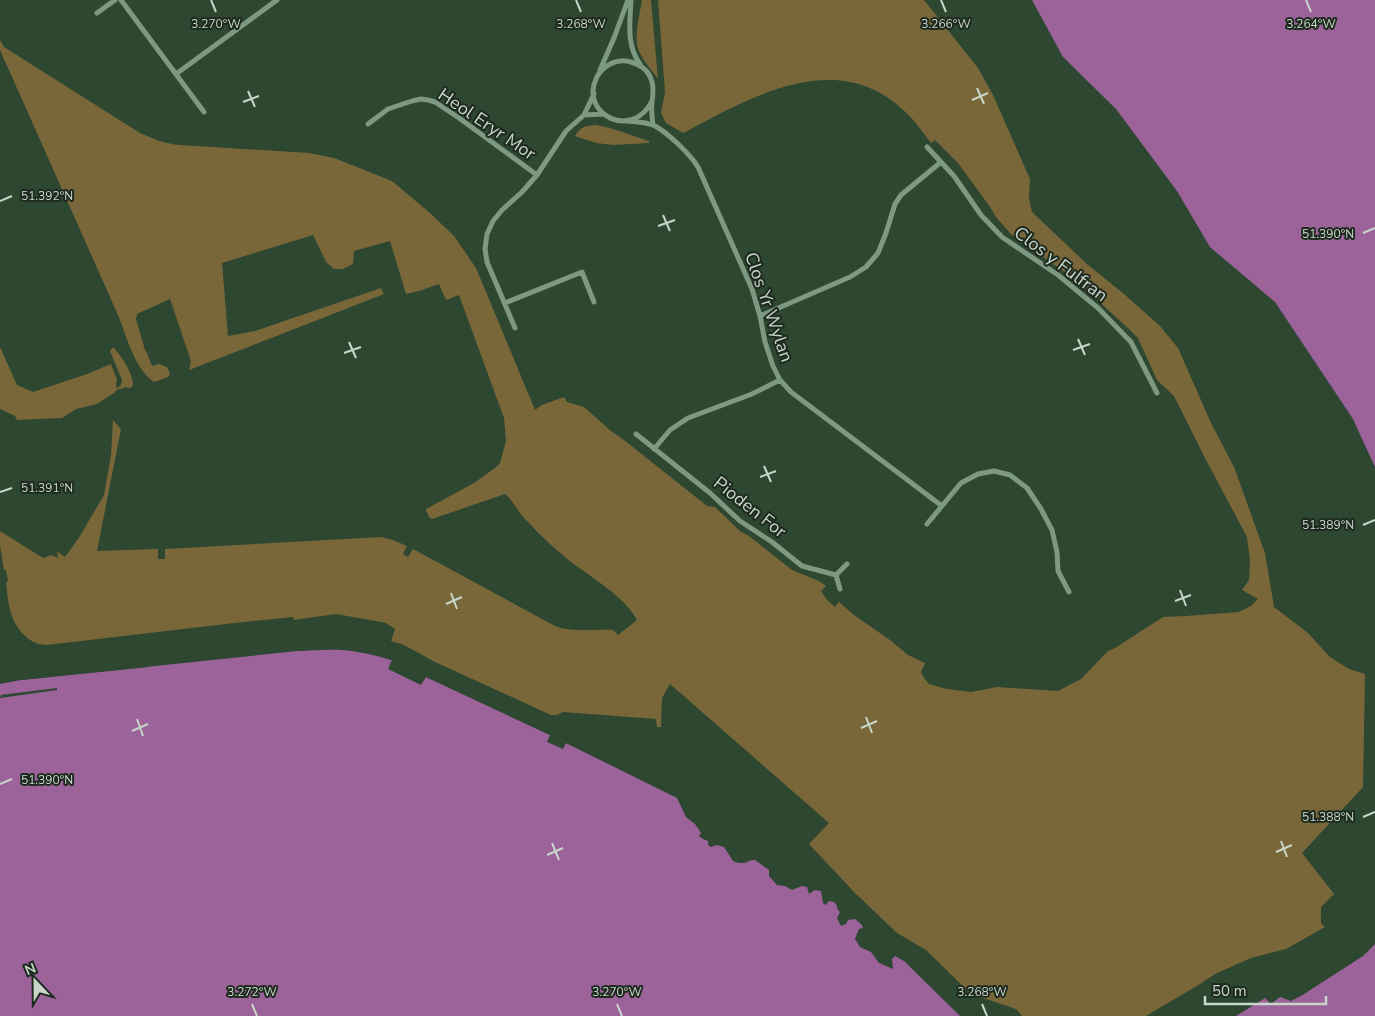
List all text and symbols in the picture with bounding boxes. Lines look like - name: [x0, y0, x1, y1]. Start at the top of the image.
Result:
- text: 3.270°W: [191, 16, 241, 32]
- text: 3.268°W: [556, 16, 606, 32]
- text: 3.266°W: [921, 16, 971, 32]
- text: 3.264°W: [1286, 16, 1336, 32]
- street label: Heol Eryr Mor: [433, 82, 541, 166]
- text: 51.392°N: [21, 188, 73, 204]
- street label: Clos y Fulfran: [1009, 221, 1113, 307]
- text: 51.390°N: [1302, 226, 1354, 242]
- street label: Clos Yr Wylan: [739, 249, 799, 365]
- street label: Pioden For: [709, 471, 792, 543]
- text: 51.391°N: [21, 480, 73, 496]
- text: 51.389°N: [1302, 517, 1354, 533]
- text: 51.390°N: [21, 772, 73, 788]
- text: 51.388°N: [1302, 809, 1354, 825]
- north arrow: [10, 956, 60, 1006]
- text: N: [22, 959, 39, 980]
- scale bar: [1205, 974, 1326, 1006]
- text: 50 m: [1212, 981, 1247, 1001]
- text: 3.272°W: [227, 984, 277, 1000]
- text: 3.270°W: [592, 984, 642, 1000]
- text: 3.268°W: [957, 984, 1007, 1000]

